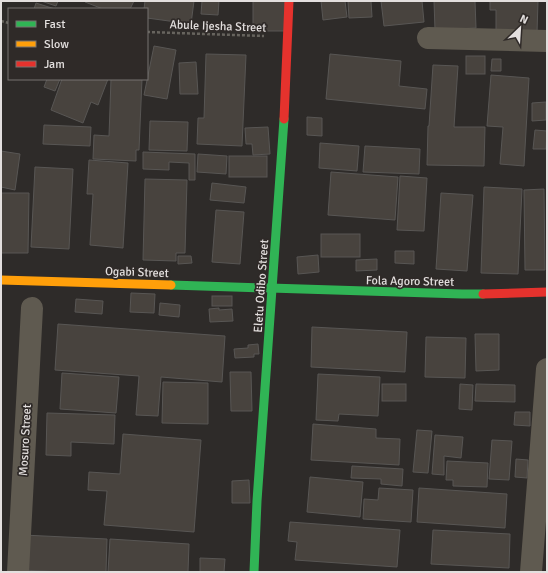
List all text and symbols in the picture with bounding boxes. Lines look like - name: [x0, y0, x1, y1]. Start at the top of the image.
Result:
- legend: [8, 8, 148, 80]
- north arrow: [500, 8, 540, 48]
- text: N: [518, 12, 530, 27]
- text: Fast: [44, 17, 65, 32]
- street label: Abule Ijesha Street: [169, 17, 267, 36]
- text: Slow: [44, 37, 69, 52]
- text: Jam: [44, 57, 65, 72]
- street label: Eletu Odibo Street: [251, 239, 272, 333]
- street label: Ogabi Street: [105, 264, 169, 281]
- street label: Fola Agoro Street: [366, 273, 454, 290]
- street label: Mosuro Street: [16, 404, 35, 476]

